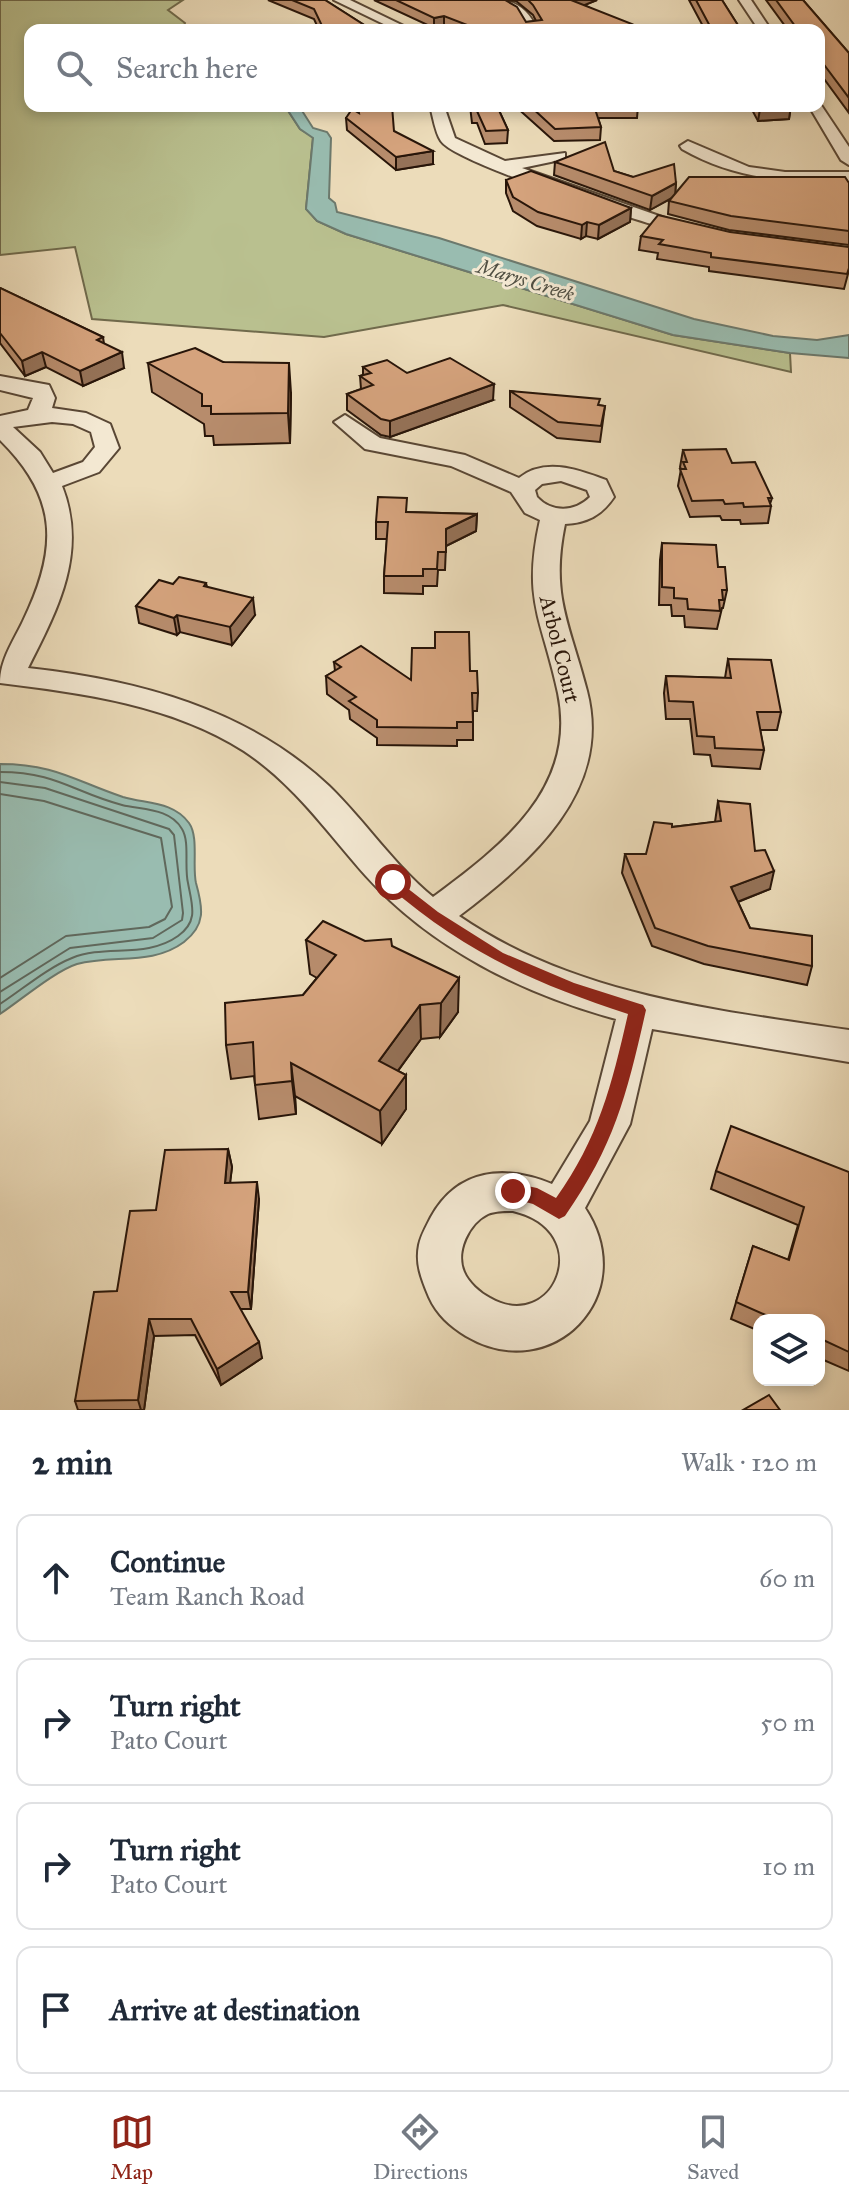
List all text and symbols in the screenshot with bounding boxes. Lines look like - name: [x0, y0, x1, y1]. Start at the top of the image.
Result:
- search box: [24, 24, 825, 112]
- icon: search: [52, 46, 96, 90]
- text: Search here: [116, 50, 258, 86]
- water label: Marys Creek: [473, 253, 578, 306]
- street label: Arbol Court: [533, 592, 586, 706]
- route start: [375, 864, 411, 900]
- route end: [495, 1173, 531, 1209]
- map controls: [753, 1314, 825, 1386]
- button: layers: [753, 1314, 825, 1386]
- text: 2 min: [32, 1442, 112, 1483]
- text: Walk · 120 m: [681, 1446, 817, 1478]
- text: Continue: [110, 1544, 225, 1580]
- icon: ahead: [34, 1556, 78, 1600]
- text: 60 m: [759, 1562, 815, 1594]
- text: Team Ranch Road: [110, 1580, 305, 1612]
- text: Turn right: [110, 1688, 241, 1724]
- icon: right: [34, 1700, 78, 1744]
- text: 50 m: [760, 1706, 815, 1738]
- text: Pato Court: [110, 1724, 227, 1756]
- text: Turn right: [110, 1832, 241, 1868]
- icon: right: [34, 1844, 78, 1888]
- text: 10 m: [762, 1850, 815, 1882]
- text: Pato Court: [110, 1868, 227, 1900]
- icon: arrive: [34, 1988, 78, 2032]
- text: Arrive at destination: [110, 1992, 360, 2028]
- tab: Map: [110, 2110, 154, 2185]
- tab: Directions: [373, 2110, 468, 2185]
- tab: Saved: [687, 2110, 739, 2185]

